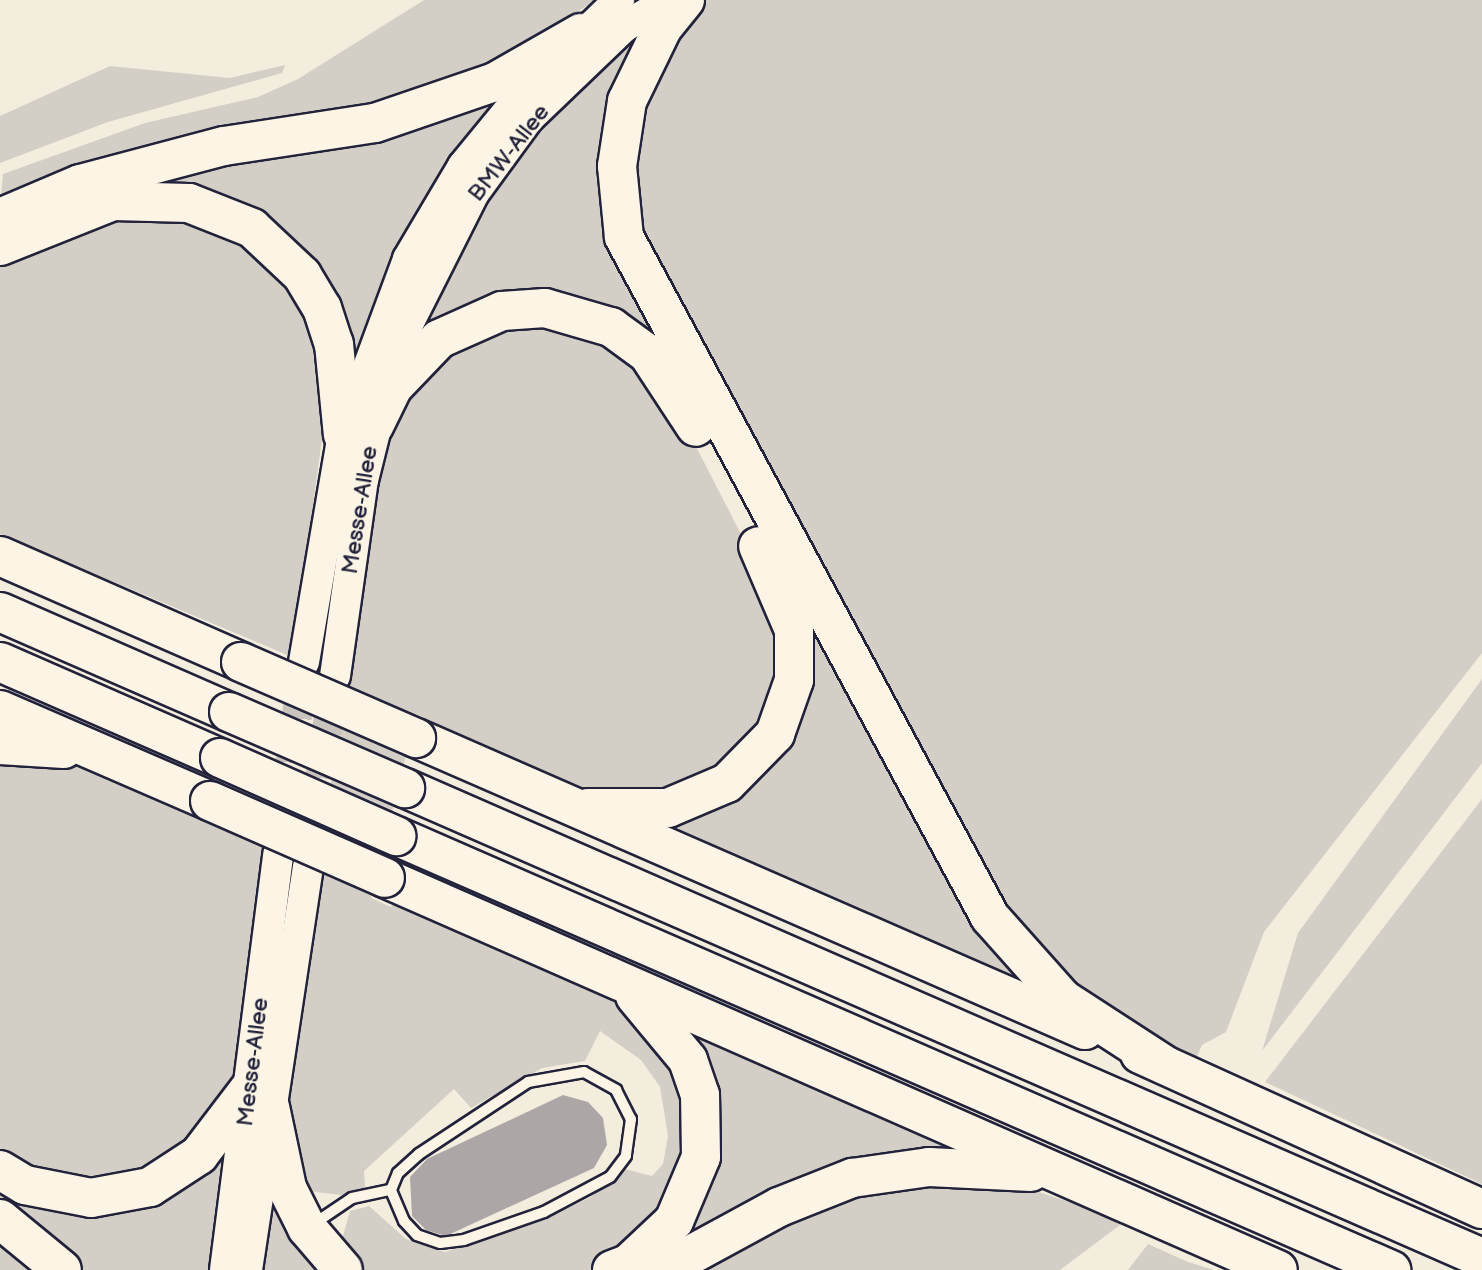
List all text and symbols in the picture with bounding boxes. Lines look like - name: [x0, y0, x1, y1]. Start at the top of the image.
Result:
- street label: BMW-Allee: [463, 99, 555, 207]
- street label: Messe-Allee: [336, 444, 384, 576]
- street label: Messe-Allee: [231, 996, 275, 1128]

